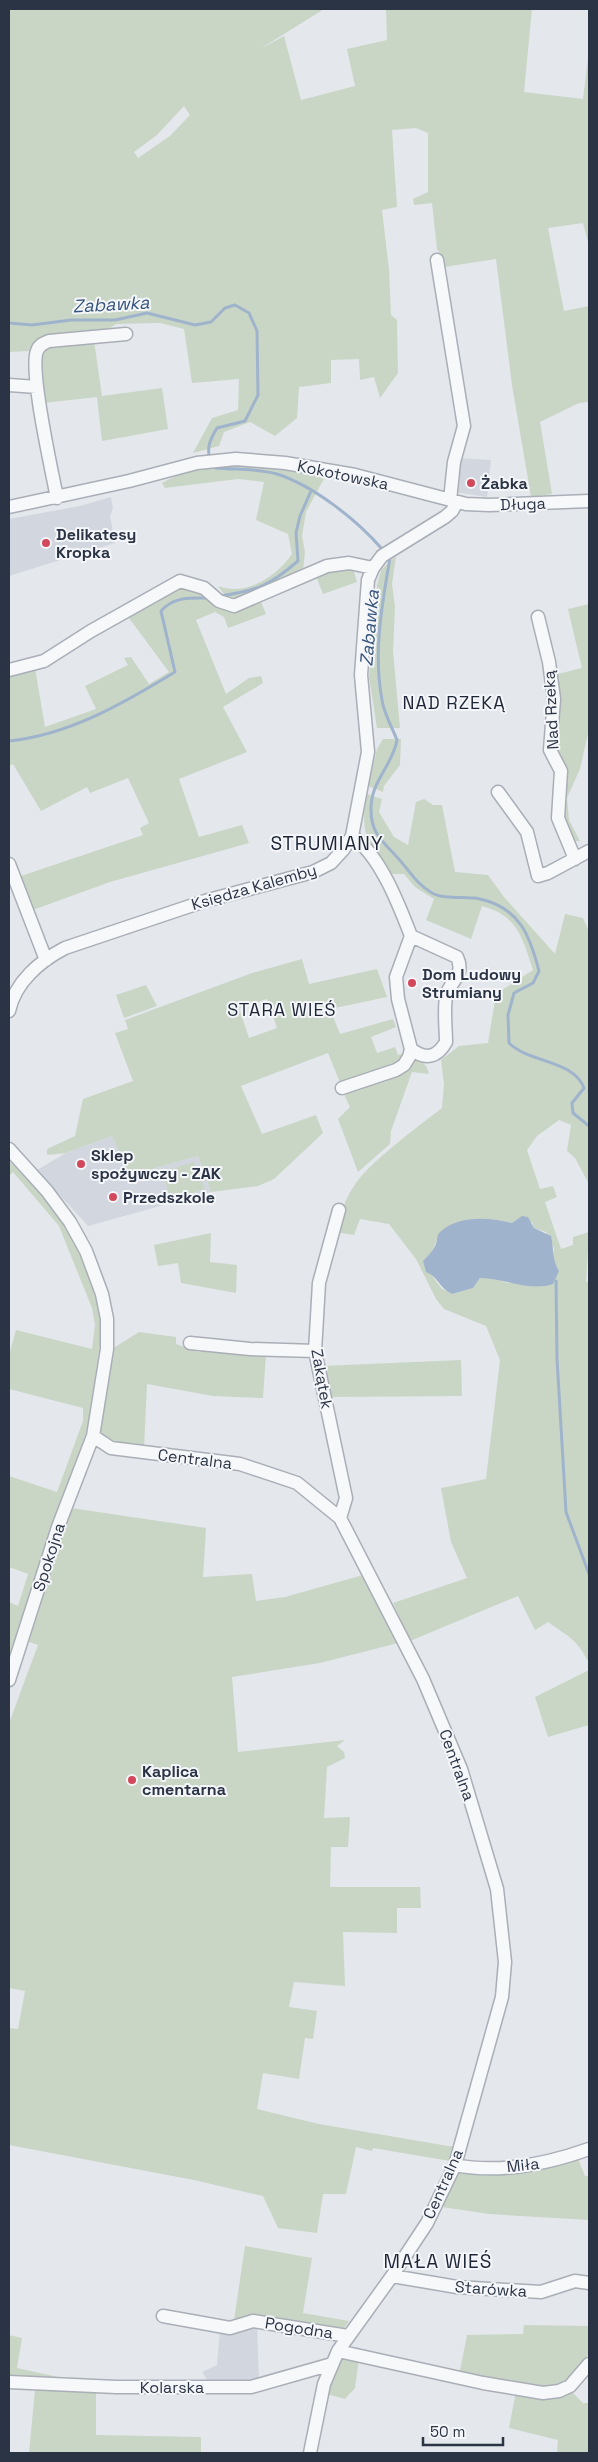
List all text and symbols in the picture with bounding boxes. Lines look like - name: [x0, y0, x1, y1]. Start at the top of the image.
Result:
- water label: Zabawka: [72, 290, 151, 317]
- street label: Kokotowska: [295, 455, 391, 495]
- place label: Żabka: [481, 473, 528, 494]
- marker: Żabka: [465, 477, 477, 489]
- street label: Długa: [500, 493, 546, 515]
- place label: Delikatesy Kropka: [56, 524, 136, 563]
- marker: Delikatesy Kropka: [40, 537, 52, 549]
- water label: Zabawka: [354, 588, 384, 667]
- street label: Nad Rzeką: [538, 670, 564, 750]
- district label: NAD RZEKĄ: [402, 691, 506, 714]
- district label: STRUMIANY: [270, 831, 384, 856]
- street label: Księdza Kalemby: [189, 859, 319, 915]
- place label: Dom Ludowy Strumiany: [422, 964, 521, 1003]
- marker: Dom Ludowy Strumiany: [406, 977, 418, 989]
- district label: STARA WIEŚ: [227, 998, 337, 1021]
- place label: Sklep spożywczy - ZAK: [91, 1145, 221, 1184]
- marker: Sklep spożywczy - ZAK: [75, 1158, 87, 1170]
- place label: Przedszkole: [123, 1187, 215, 1208]
- marker: Przedszkole: [107, 1191, 119, 1203]
- street label: Zakątek: [306, 1347, 338, 1411]
- street label: Centralna: [157, 1444, 233, 1474]
- street label: Spokojna: [28, 1520, 70, 1594]
- street label: Centralna: [434, 1726, 480, 1804]
- place label: Kaplica cmentarna: [142, 1761, 226, 1800]
- marker: Kaplica cmentarna: [126, 1774, 138, 1786]
- street label: Centralna: [418, 2146, 468, 2222]
- street label: Miła: [506, 2153, 540, 2177]
- district label: MAŁA WIEŚ: [384, 2249, 492, 2274]
- street label: Starówka: [454, 2276, 528, 2302]
- street label: Pogodna: [263, 2312, 335, 2344]
- street label: Kolarska: [140, 2377, 204, 2398]
- scale bar: [423, 2414, 503, 2446]
- text: 50 m: [430, 2422, 465, 2441]

